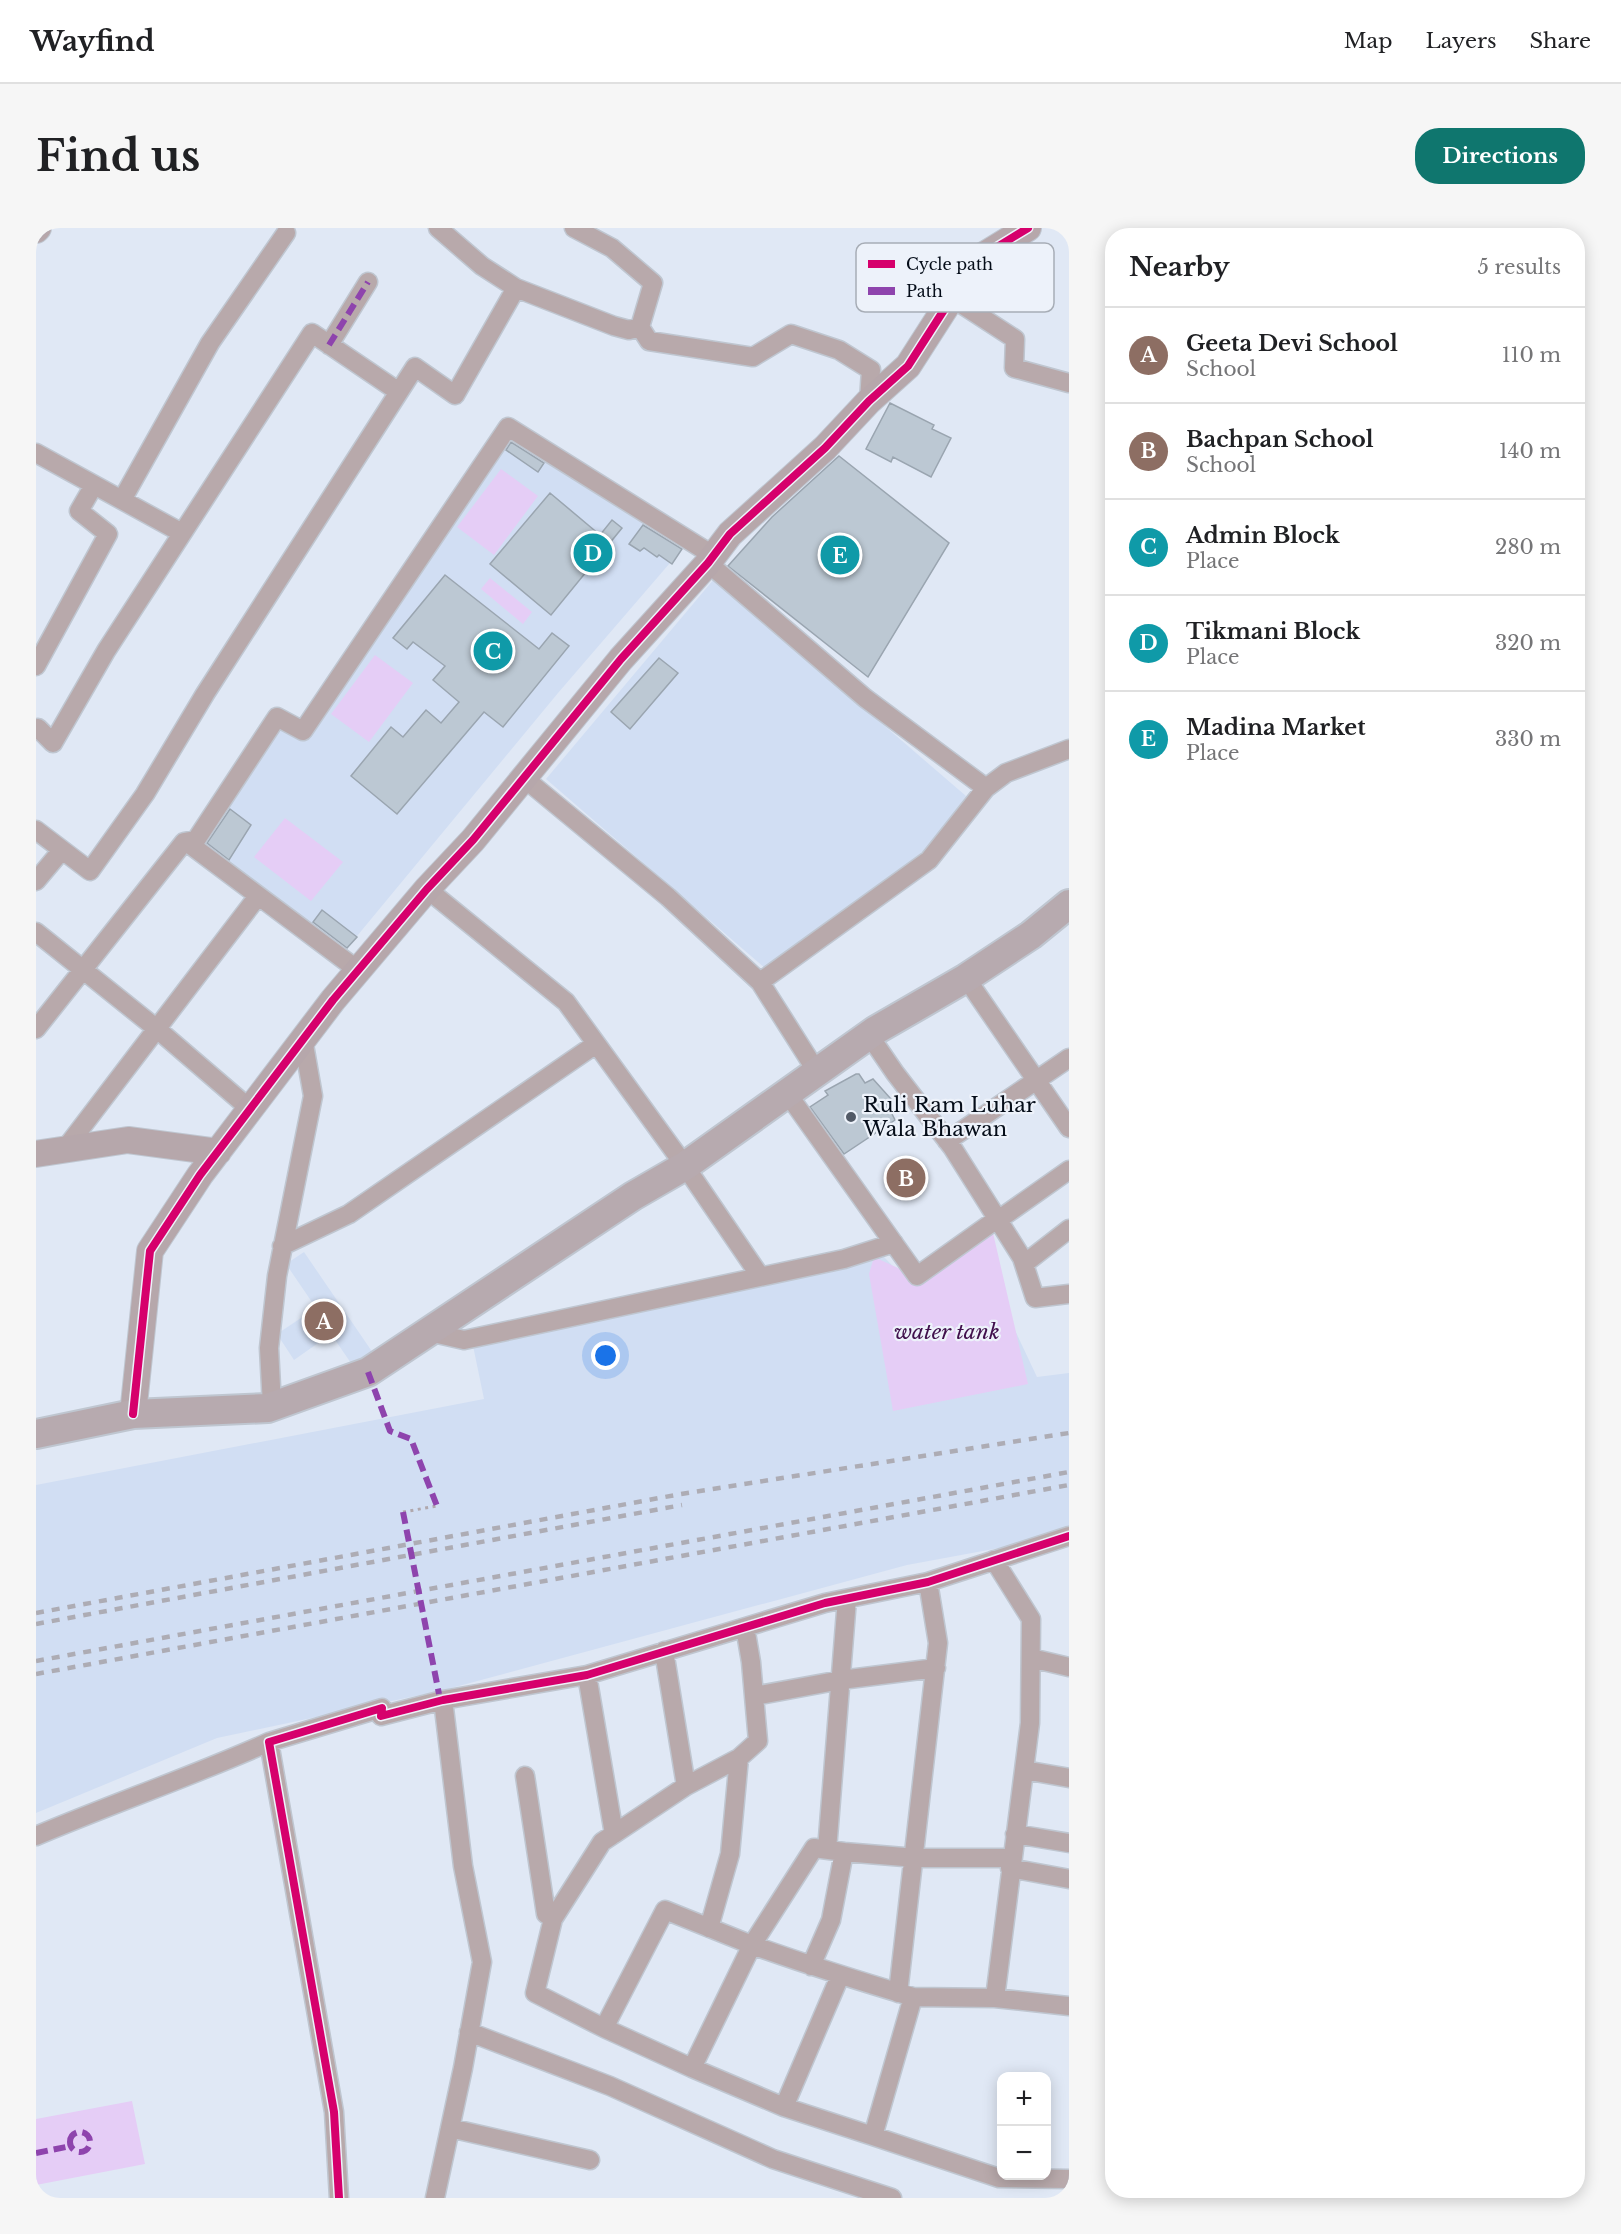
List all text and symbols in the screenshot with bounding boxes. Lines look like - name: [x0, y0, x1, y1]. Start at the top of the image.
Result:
- text: Wayfind: [30, 24, 155, 59]
- text: Map: [1344, 28, 1393, 54]
- text: Layers: [1426, 28, 1497, 54]
- text: Share: [1530, 28, 1591, 54]
- button: Directions: [1415, 128, 1585, 184]
- text: Find us: [36, 130, 200, 182]
- legend: [856, 243, 1054, 312]
- text: Nearby: [1129, 251, 1230, 283]
- text: Cycle path: [906, 254, 993, 274]
- text: 5 results: [1478, 255, 1561, 279]
- text: Path: [906, 281, 943, 301]
- text: Geeta Devi School: [1186, 330, 1398, 357]
- text: A: [1140, 343, 1157, 367]
- text: 110 m: [1502, 343, 1561, 367]
- text: School: [1186, 357, 1256, 381]
- text: Bachpan School: [1186, 426, 1374, 453]
- text: B: [1141, 439, 1156, 463]
- text: 140 m: [1499, 439, 1561, 463]
- text: School: [1186, 453, 1256, 477]
- text: Admin Block: [1186, 522, 1340, 549]
- pin: D: [574, 530, 612, 576]
- pin: E: [820, 532, 860, 578]
- text: C: [1140, 535, 1157, 559]
- text: 280 m: [1495, 535, 1561, 559]
- text: Place: [1186, 549, 1240, 573]
- text: Tikmani Block: [1186, 618, 1360, 645]
- pin: C: [474, 628, 512, 674]
- text: D: [1139, 631, 1158, 655]
- text: 320 m: [1495, 631, 1561, 655]
- text: Place: [1186, 645, 1240, 669]
- text: Madina Market: [1186, 714, 1366, 741]
- text: E: [1141, 727, 1156, 751]
- text: 330 m: [1495, 727, 1561, 751]
- text: Place: [1186, 741, 1240, 765]
- place label: Ruli Ram Luhar Wala Bhawan: [862, 1092, 1036, 1142]
- marker: Ruli Ram Luhar Wala Bhawan: [844, 1110, 858, 1124]
- pin: B: [886, 1156, 926, 1200]
- pin: A: [304, 1298, 344, 1344]
- park label: water tank: [894, 1319, 1000, 1345]
- your location: [591, 1341, 620, 1370]
- map controls: [997, 2072, 1051, 2180]
- button: +: [997, 2072, 1051, 2126]
- button: −: [997, 2126, 1051, 2180]

